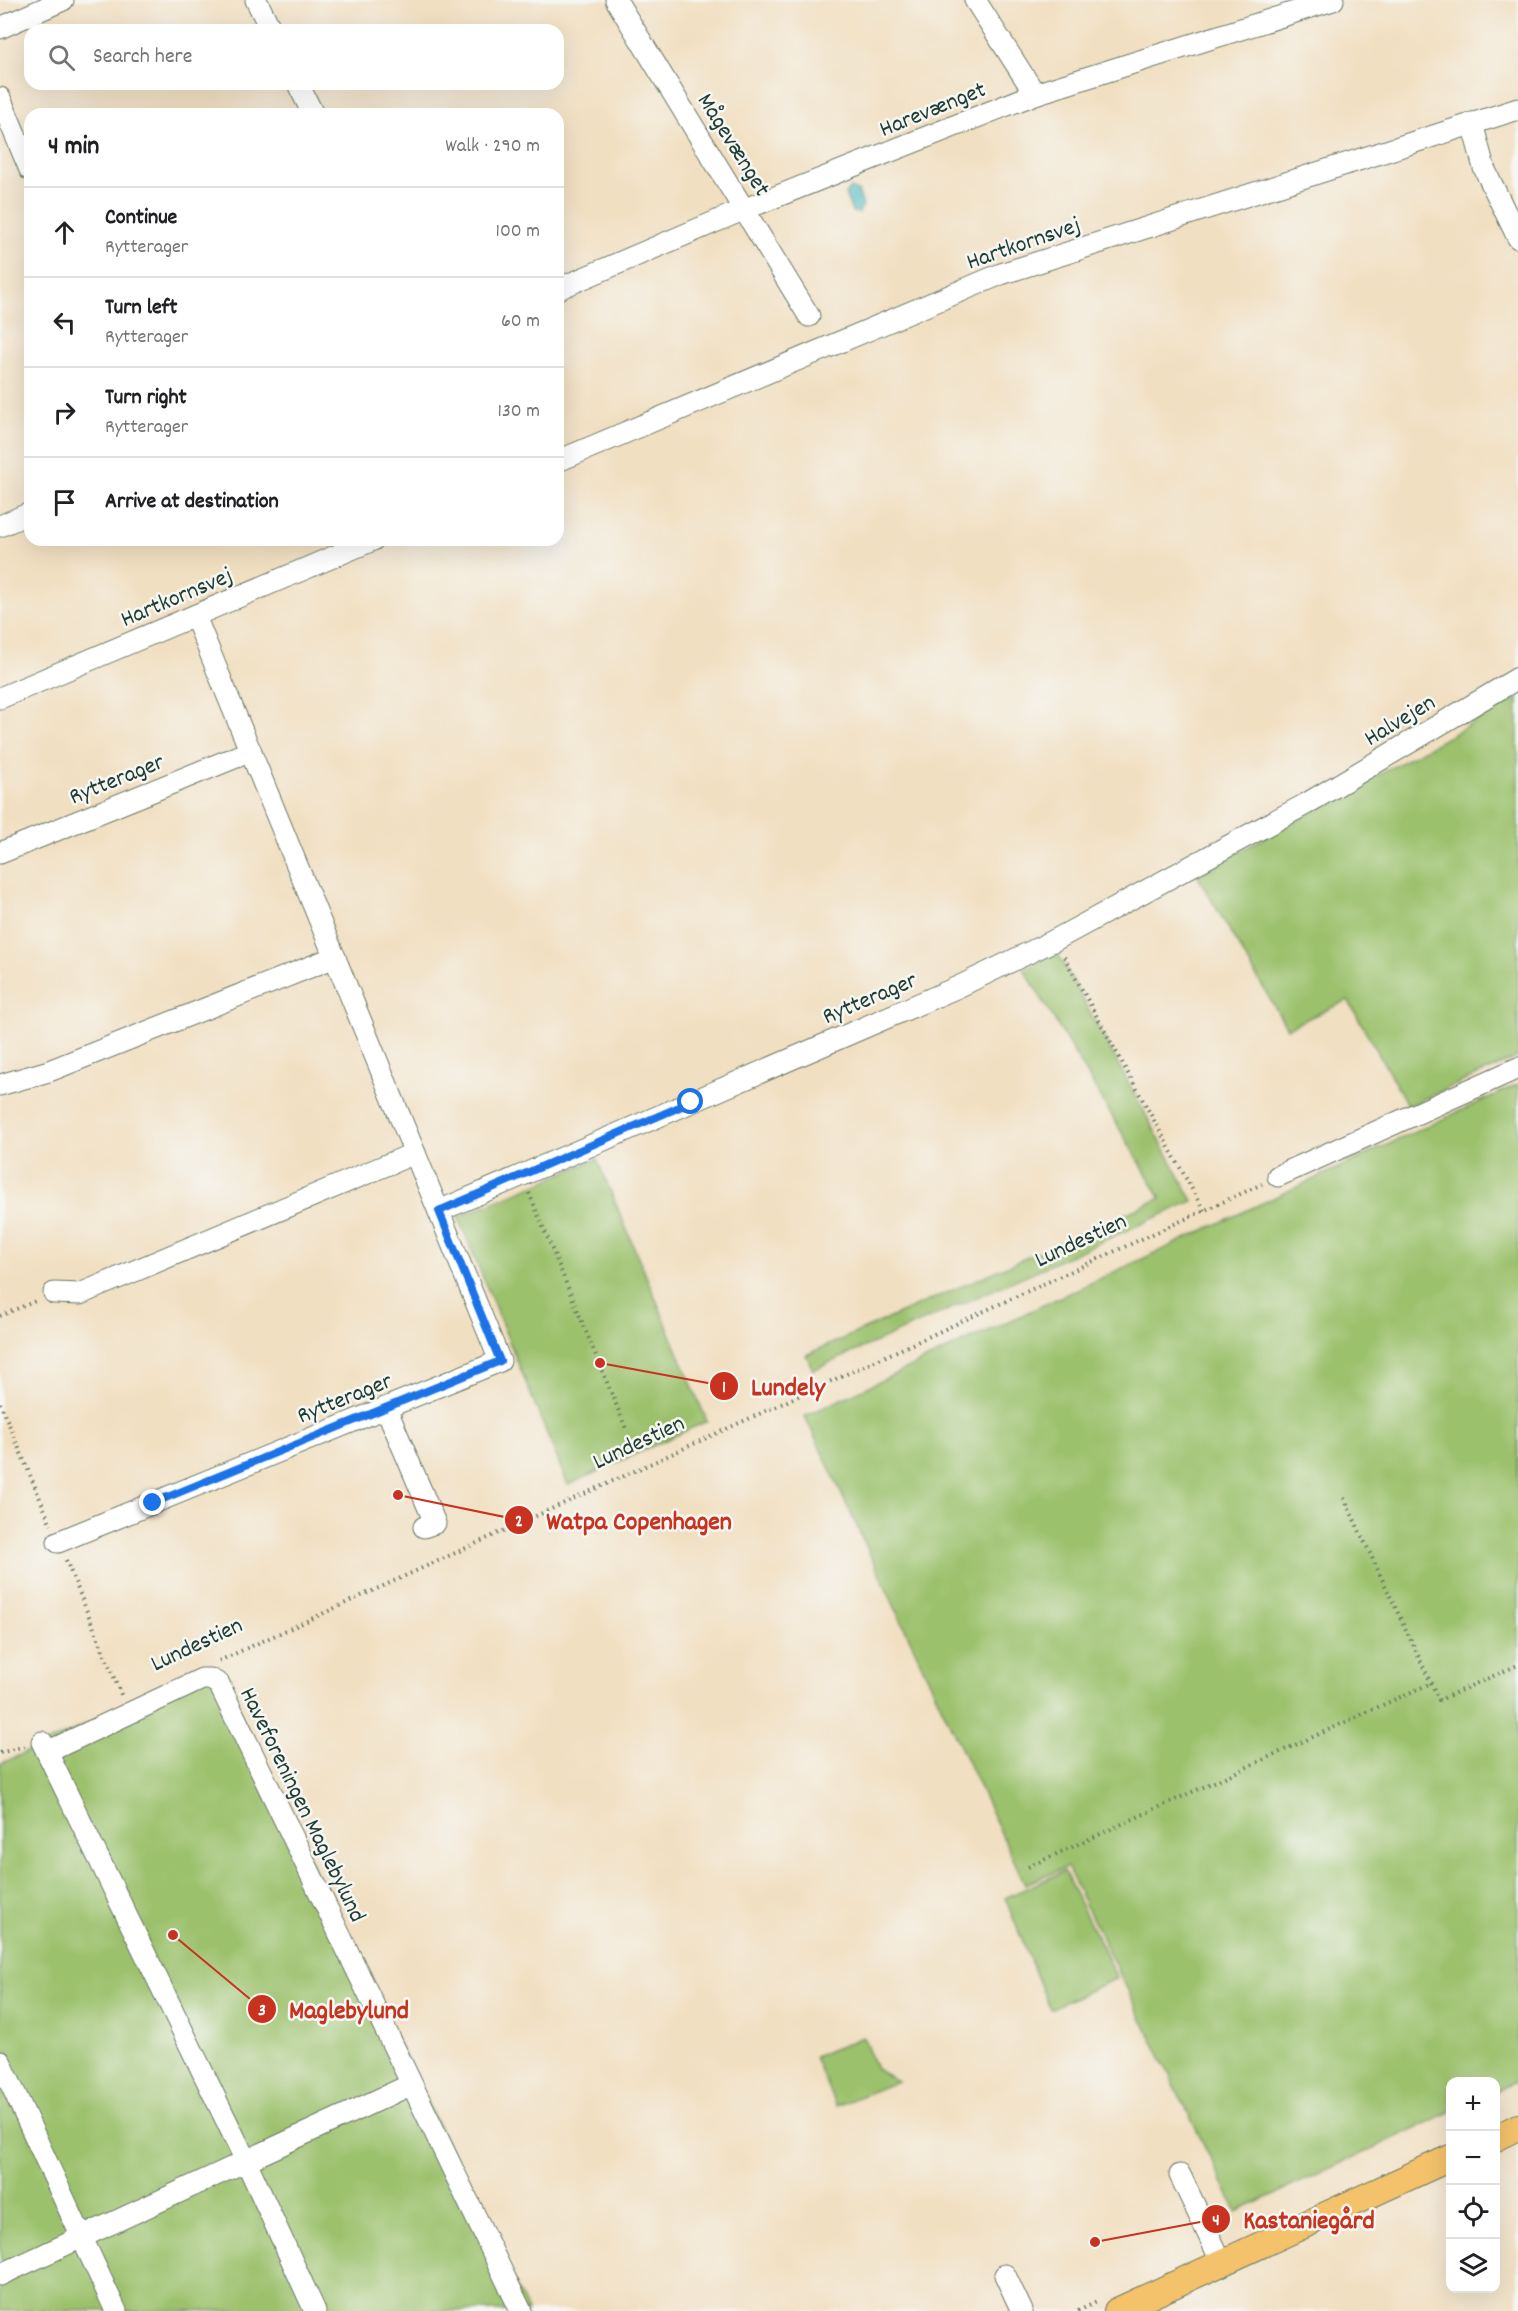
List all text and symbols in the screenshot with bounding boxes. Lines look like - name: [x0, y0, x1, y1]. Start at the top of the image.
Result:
- search box: [24, 24, 564, 90]
- icon: search: [45, 41, 78, 74]
- text: Search here: [93, 42, 192, 73]
- street label: Harevænget: [875, 74, 992, 148]
- street label: Mågevænget: [687, 87, 778, 204]
- text: 4 min: [48, 129, 99, 166]
- text: Walk · 290 m: [445, 133, 540, 161]
- text: Continue: [105, 203, 177, 234]
- street label: Hartkornsvej: [962, 209, 1086, 280]
- icon: ahead: [48, 216, 81, 249]
- text: 100 m: [496, 218, 540, 246]
- text: Rytterager: [105, 234, 188, 262]
- text: Turn left: [105, 293, 177, 324]
- icon: left: [48, 306, 81, 339]
- text: 60 m: [501, 308, 540, 336]
- text: Rytterager: [105, 324, 188, 352]
- text: Turn right: [105, 383, 187, 414]
- icon: right: [48, 396, 81, 429]
- text: 130 m: [498, 398, 540, 426]
- text: Rytterager: [105, 414, 188, 442]
- icon: arrive: [48, 486, 81, 519]
- text: Arrive at destination: [105, 487, 279, 518]
- street label: Hartkornsvej: [116, 560, 238, 638]
- street label: Halvejen: [1358, 687, 1443, 756]
- street label: Rytterager: [64, 746, 170, 815]
- street label: Rytterager: [818, 965, 923, 1035]
- route start: [677, 1088, 703, 1114]
- street label: Lundestien: [1030, 1206, 1133, 1278]
- callout: Lundely: [709, 1364, 838, 1408]
- street label: Rytterager: [292, 1365, 398, 1434]
- text: Lundely: [751, 1371, 827, 1408]
- text: 1: [722, 1376, 726, 1401]
- street label: Lundestien: [588, 1408, 691, 1480]
- route end: [139, 1489, 165, 1515]
- callout: Watpa Copenhagen: [504, 1498, 744, 1542]
- text: Watpa Copenhagen: [546, 1505, 732, 1542]
- text: 2: [515, 1510, 523, 1535]
- street label: Lundestien: [146, 1610, 249, 1682]
- street label: Haveforeningen Maglebylund: [230, 1682, 373, 1929]
- callout: Maglebylund: [247, 1987, 420, 2031]
- text: Maglebylund: [289, 1994, 409, 2031]
- text: 3: [258, 1999, 266, 2024]
- map controls: [1446, 2077, 1500, 2293]
- button: +: [1446, 2077, 1500, 2131]
- button: −: [1446, 2131, 1500, 2185]
- button: locate: [1446, 2185, 1500, 2239]
- callout: Kastaniegård: [1201, 2197, 1386, 2241]
- text: Kastaniegård: [1243, 2204, 1375, 2241]
- text: 4: [1212, 2209, 1220, 2234]
- button: layers: [1446, 2239, 1500, 2293]

